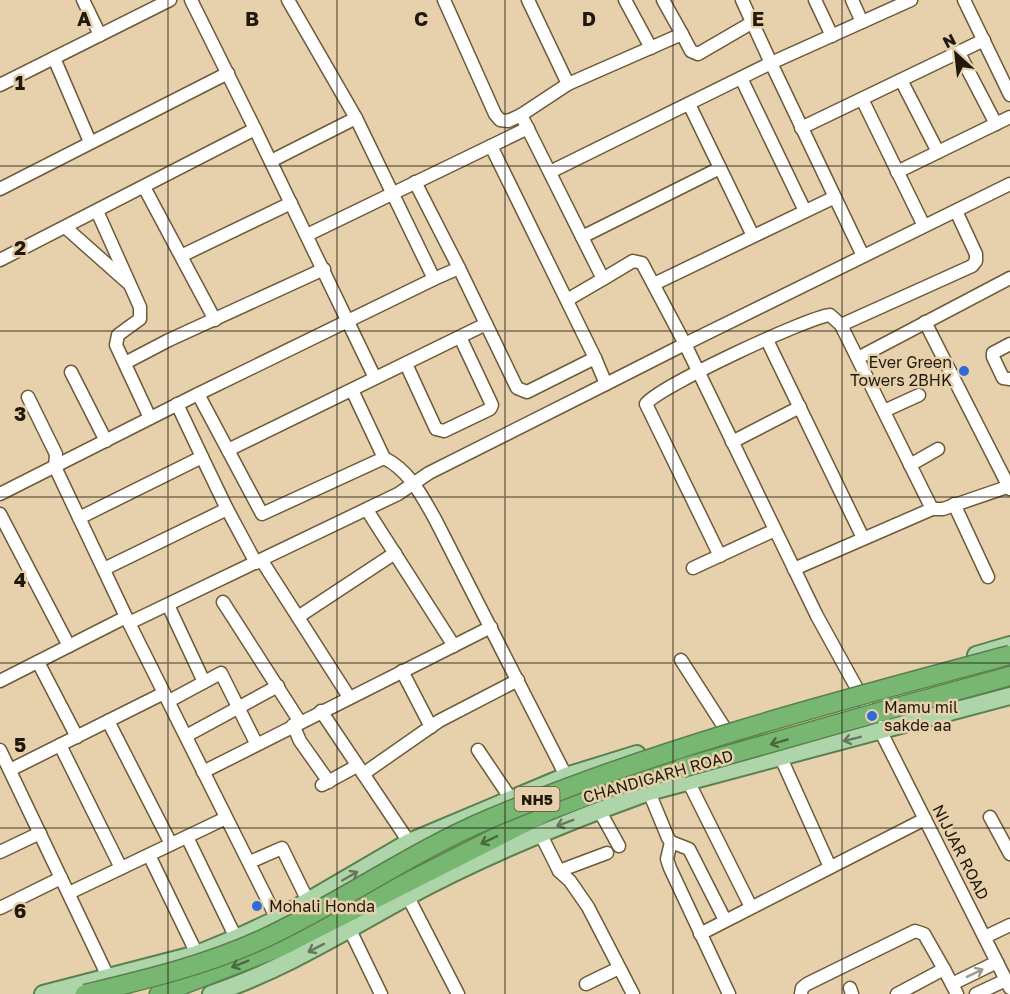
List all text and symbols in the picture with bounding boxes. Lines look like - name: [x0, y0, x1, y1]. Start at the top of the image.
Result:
- text: A: [77, 6, 91, 30]
- text: B: [245, 6, 259, 30]
- text: C: [414, 6, 428, 30]
- text: D: [582, 6, 596, 30]
- text: E: [752, 6, 764, 30]
- north arrow: [926, 24, 986, 84]
- text: N: [939, 29, 959, 52]
- text: 1: [15, 70, 25, 94]
- text: 2: [14, 235, 26, 259]
- place label: Ever Green Towers 2BHK: [850, 352, 952, 390]
- marker: Ever Green Towers 2BHK: [957, 364, 971, 378]
- text: 3: [14, 401, 26, 425]
- text: 4: [14, 567, 26, 591]
- place label: Mamu mil sakde aa: [884, 697, 958, 735]
- marker: Mamu mil sakde aa: [865, 709, 879, 723]
- text: 5: [14, 732, 26, 756]
- one-way arrow: [843, 734, 862, 746]
- one-way arrow: [770, 737, 789, 748]
- street label: CHANDIGARH ROAD: [581, 745, 735, 807]
- road number: NH5: [514, 787, 560, 811]
- street label: NIJJAR ROAD: [928, 801, 994, 903]
- one-way arrow: [556, 819, 575, 830]
- one-way arrow: [481, 834, 499, 846]
- one-way arrow: [341, 870, 358, 882]
- place label: Mohali Honda: [269, 896, 375, 916]
- text: 6: [14, 898, 26, 922]
- marker: Mohali Honda: [250, 899, 264, 913]
- one-way arrow: [307, 943, 325, 954]
- one-way arrow: [231, 959, 250, 970]
- one-way arrow: [965, 967, 983, 978]

